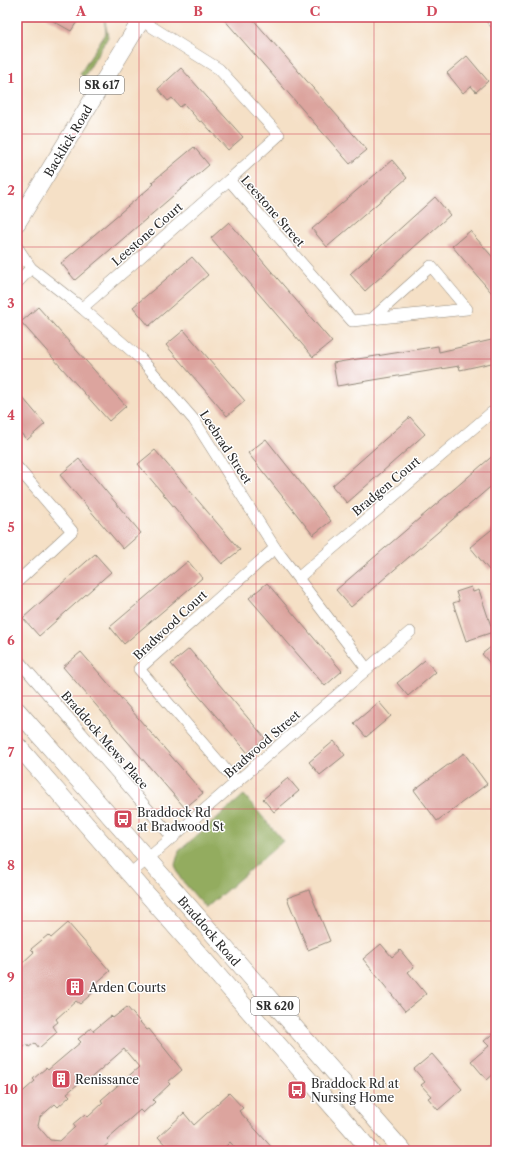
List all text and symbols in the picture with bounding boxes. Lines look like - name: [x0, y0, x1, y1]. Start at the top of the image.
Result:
- text: A: [75, 3, 87, 19]
- text: B: [193, 3, 203, 19]
- text: C: [310, 3, 320, 19]
- text: D: [426, 3, 438, 19]
- text: 1: [8, 70, 14, 86]
- road number: SR 617: [80, 76, 124, 94]
- street label: Backlick Road: [41, 102, 96, 180]
- street label: Leestone Street: [238, 172, 309, 250]
- text: 2: [7, 182, 15, 198]
- street label: Leestone Court: [109, 199, 186, 269]
- text: 3: [7, 295, 15, 311]
- text: 4: [7, 407, 15, 423]
- street label: Leebrad Street: [197, 408, 256, 487]
- street label: Bradgen Court: [349, 453, 424, 519]
- text: 5: [7, 519, 15, 535]
- street label: Bradwood Court: [130, 587, 210, 663]
- text: 6: [7, 632, 15, 648]
- street label: Braddock Mews Place: [58, 688, 152, 792]
- street label: Bradwood Street: [221, 706, 304, 781]
- text: 7: [8, 744, 15, 760]
- place label: Braddock Rd at Bradwood St: [137, 805, 225, 834]
- bus stop icon: Braddock Rd at Bradwood St: [112, 808, 134, 830]
- text: 8: [7, 857, 15, 873]
- street label: Braddock Road: [175, 893, 244, 969]
- text: 9: [7, 969, 15, 985]
- building icon: Arden Courts: [64, 976, 86, 998]
- place label: Arden Courts: [88, 980, 166, 995]
- road number: SR 620: [251, 997, 299, 1015]
- building icon: Renissance: [50, 1068, 72, 1090]
- place label: Renissance: [75, 1072, 139, 1087]
- place label: Braddock Rd at Nursing Home: [311, 1076, 399, 1105]
- bus stop icon: Braddock Rd at Nursing Home: [286, 1079, 308, 1101]
- text: 10: [4, 1081, 18, 1097]

